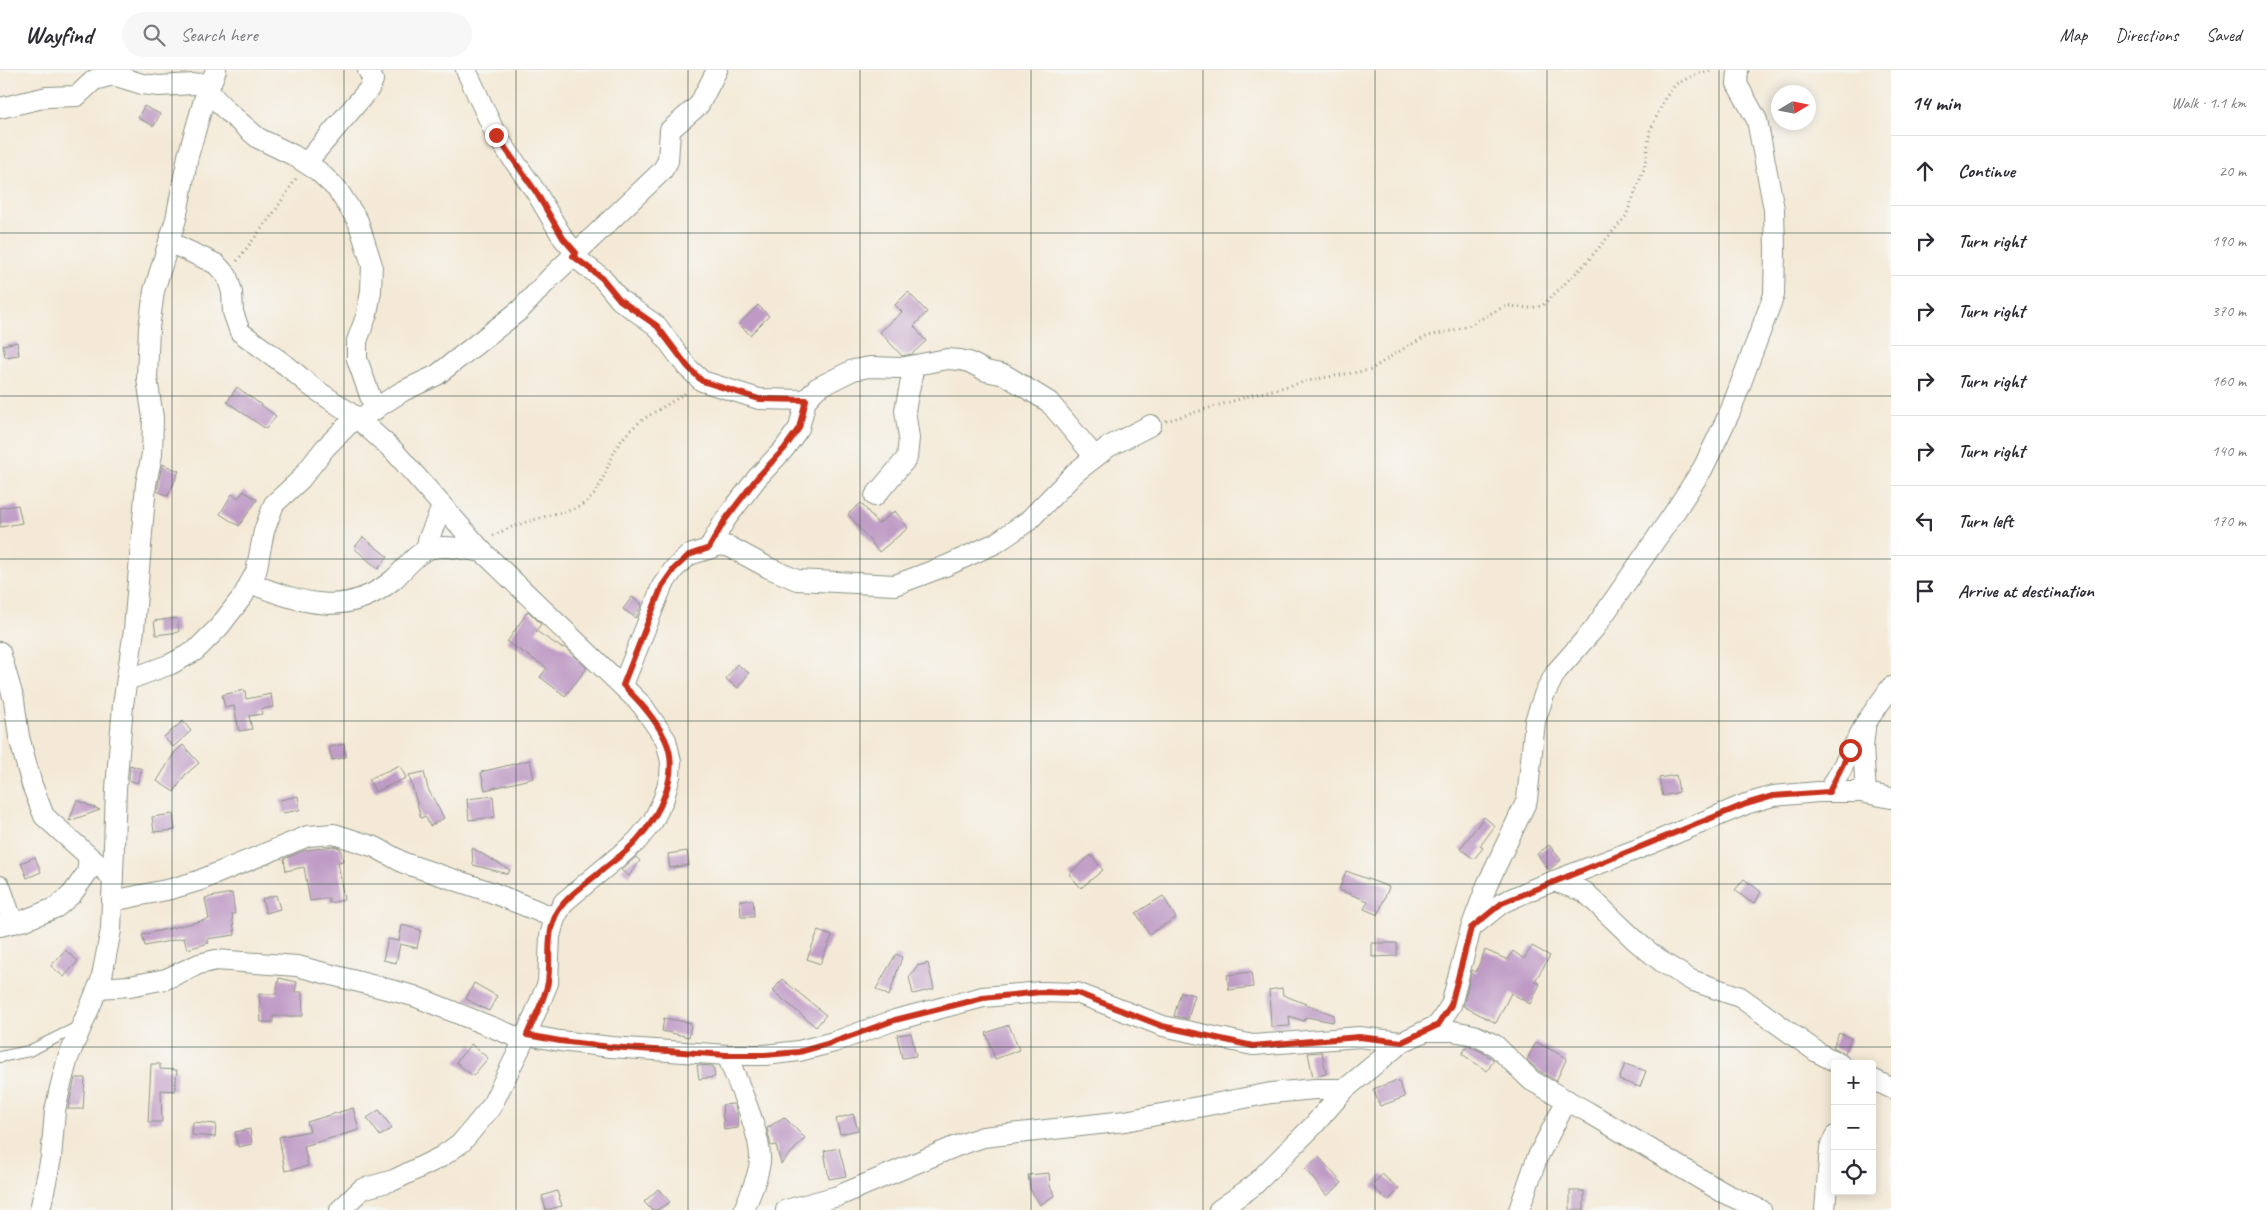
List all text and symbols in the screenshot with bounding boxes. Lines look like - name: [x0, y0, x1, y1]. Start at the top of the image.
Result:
- search box: [122, 12, 472, 57]
- text: Wayfind: [25, 20, 92, 50]
- icon: search: [140, 21, 168, 49]
- text: Search here: [180, 23, 258, 47]
- text: Map: [2060, 24, 2087, 46]
- text: Directions: [2115, 24, 2178, 46]
- text: Saved: [2206, 24, 2241, 46]
- north arrow: [1771, 85, 1816, 130]
- text: 14 min: [1911, 90, 1961, 116]
- text: Walk · 1.1 km: [2171, 93, 2246, 113]
- route end: [485, 124, 508, 147]
- icon: ahead: [1911, 157, 1939, 185]
- text: Continue: [1958, 159, 2015, 183]
- text: 20 m: [2219, 161, 2246, 181]
- icon: right: [1911, 227, 1939, 255]
- text: Turn right: [1958, 229, 2025, 253]
- text: 190 m: [2212, 231, 2246, 251]
- icon: right: [1911, 297, 1939, 325]
- text: Turn right: [1958, 299, 2025, 323]
- text: 370 m: [2212, 301, 2246, 321]
- icon: right: [1911, 367, 1939, 395]
- text: Turn right: [1958, 369, 2025, 393]
- text: 160 m: [2212, 371, 2246, 391]
- icon: right: [1911, 437, 1939, 465]
- text: Turn right: [1958, 439, 2025, 463]
- text: 140 m: [2212, 441, 2246, 461]
- icon: left: [1911, 507, 1939, 535]
- text: Turn left: [1958, 509, 2013, 533]
- text: 170 m: [2212, 511, 2246, 531]
- icon: arrive: [1911, 577, 1939, 605]
- text: Arrive at destination: [1958, 579, 2094, 603]
- route start: [1839, 739, 1862, 762]
- map controls: [1831, 1060, 1876, 1195]
- button: +: [1831, 1060, 1876, 1105]
- button: −: [1831, 1105, 1876, 1150]
- button: locate: [1831, 1150, 1876, 1195]

